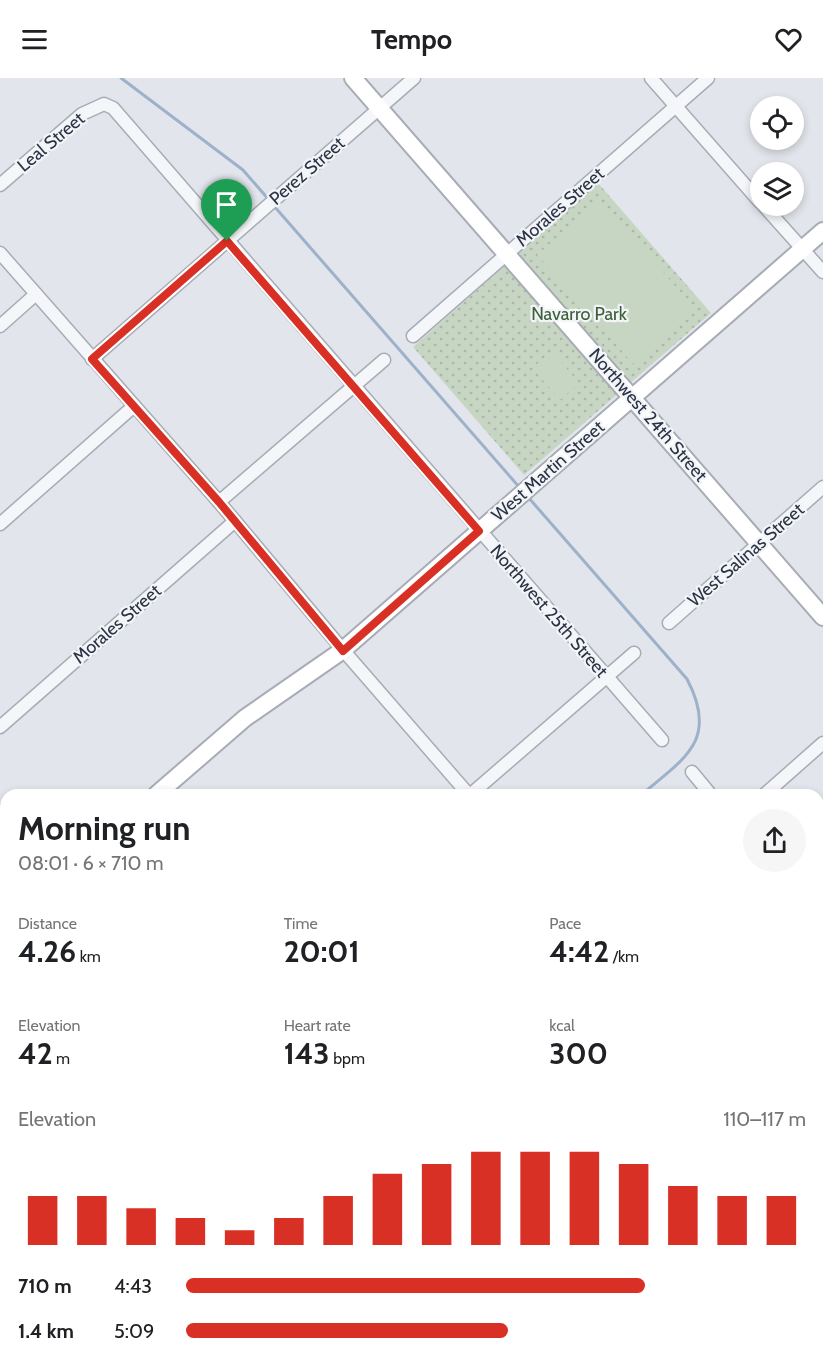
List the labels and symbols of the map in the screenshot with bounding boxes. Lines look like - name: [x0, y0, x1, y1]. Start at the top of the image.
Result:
- street label: Leal Street: [13, 107, 89, 177]
- street label: Perez Street: [265, 132, 349, 210]
- street label: Morales Street: [511, 163, 609, 251]
- pin: [201, 179, 252, 241]
- park label: Navarro Park: [531, 303, 628, 325]
- street label: Northwest 24th Street: [584, 344, 712, 486]
- street label: West Martin Street: [487, 416, 609, 526]
- street label: West Salinas Street: [683, 499, 809, 611]
- street label: Northwest 25th Street: [485, 540, 613, 682]
- street label: Morales Street: [68, 580, 166, 668]

